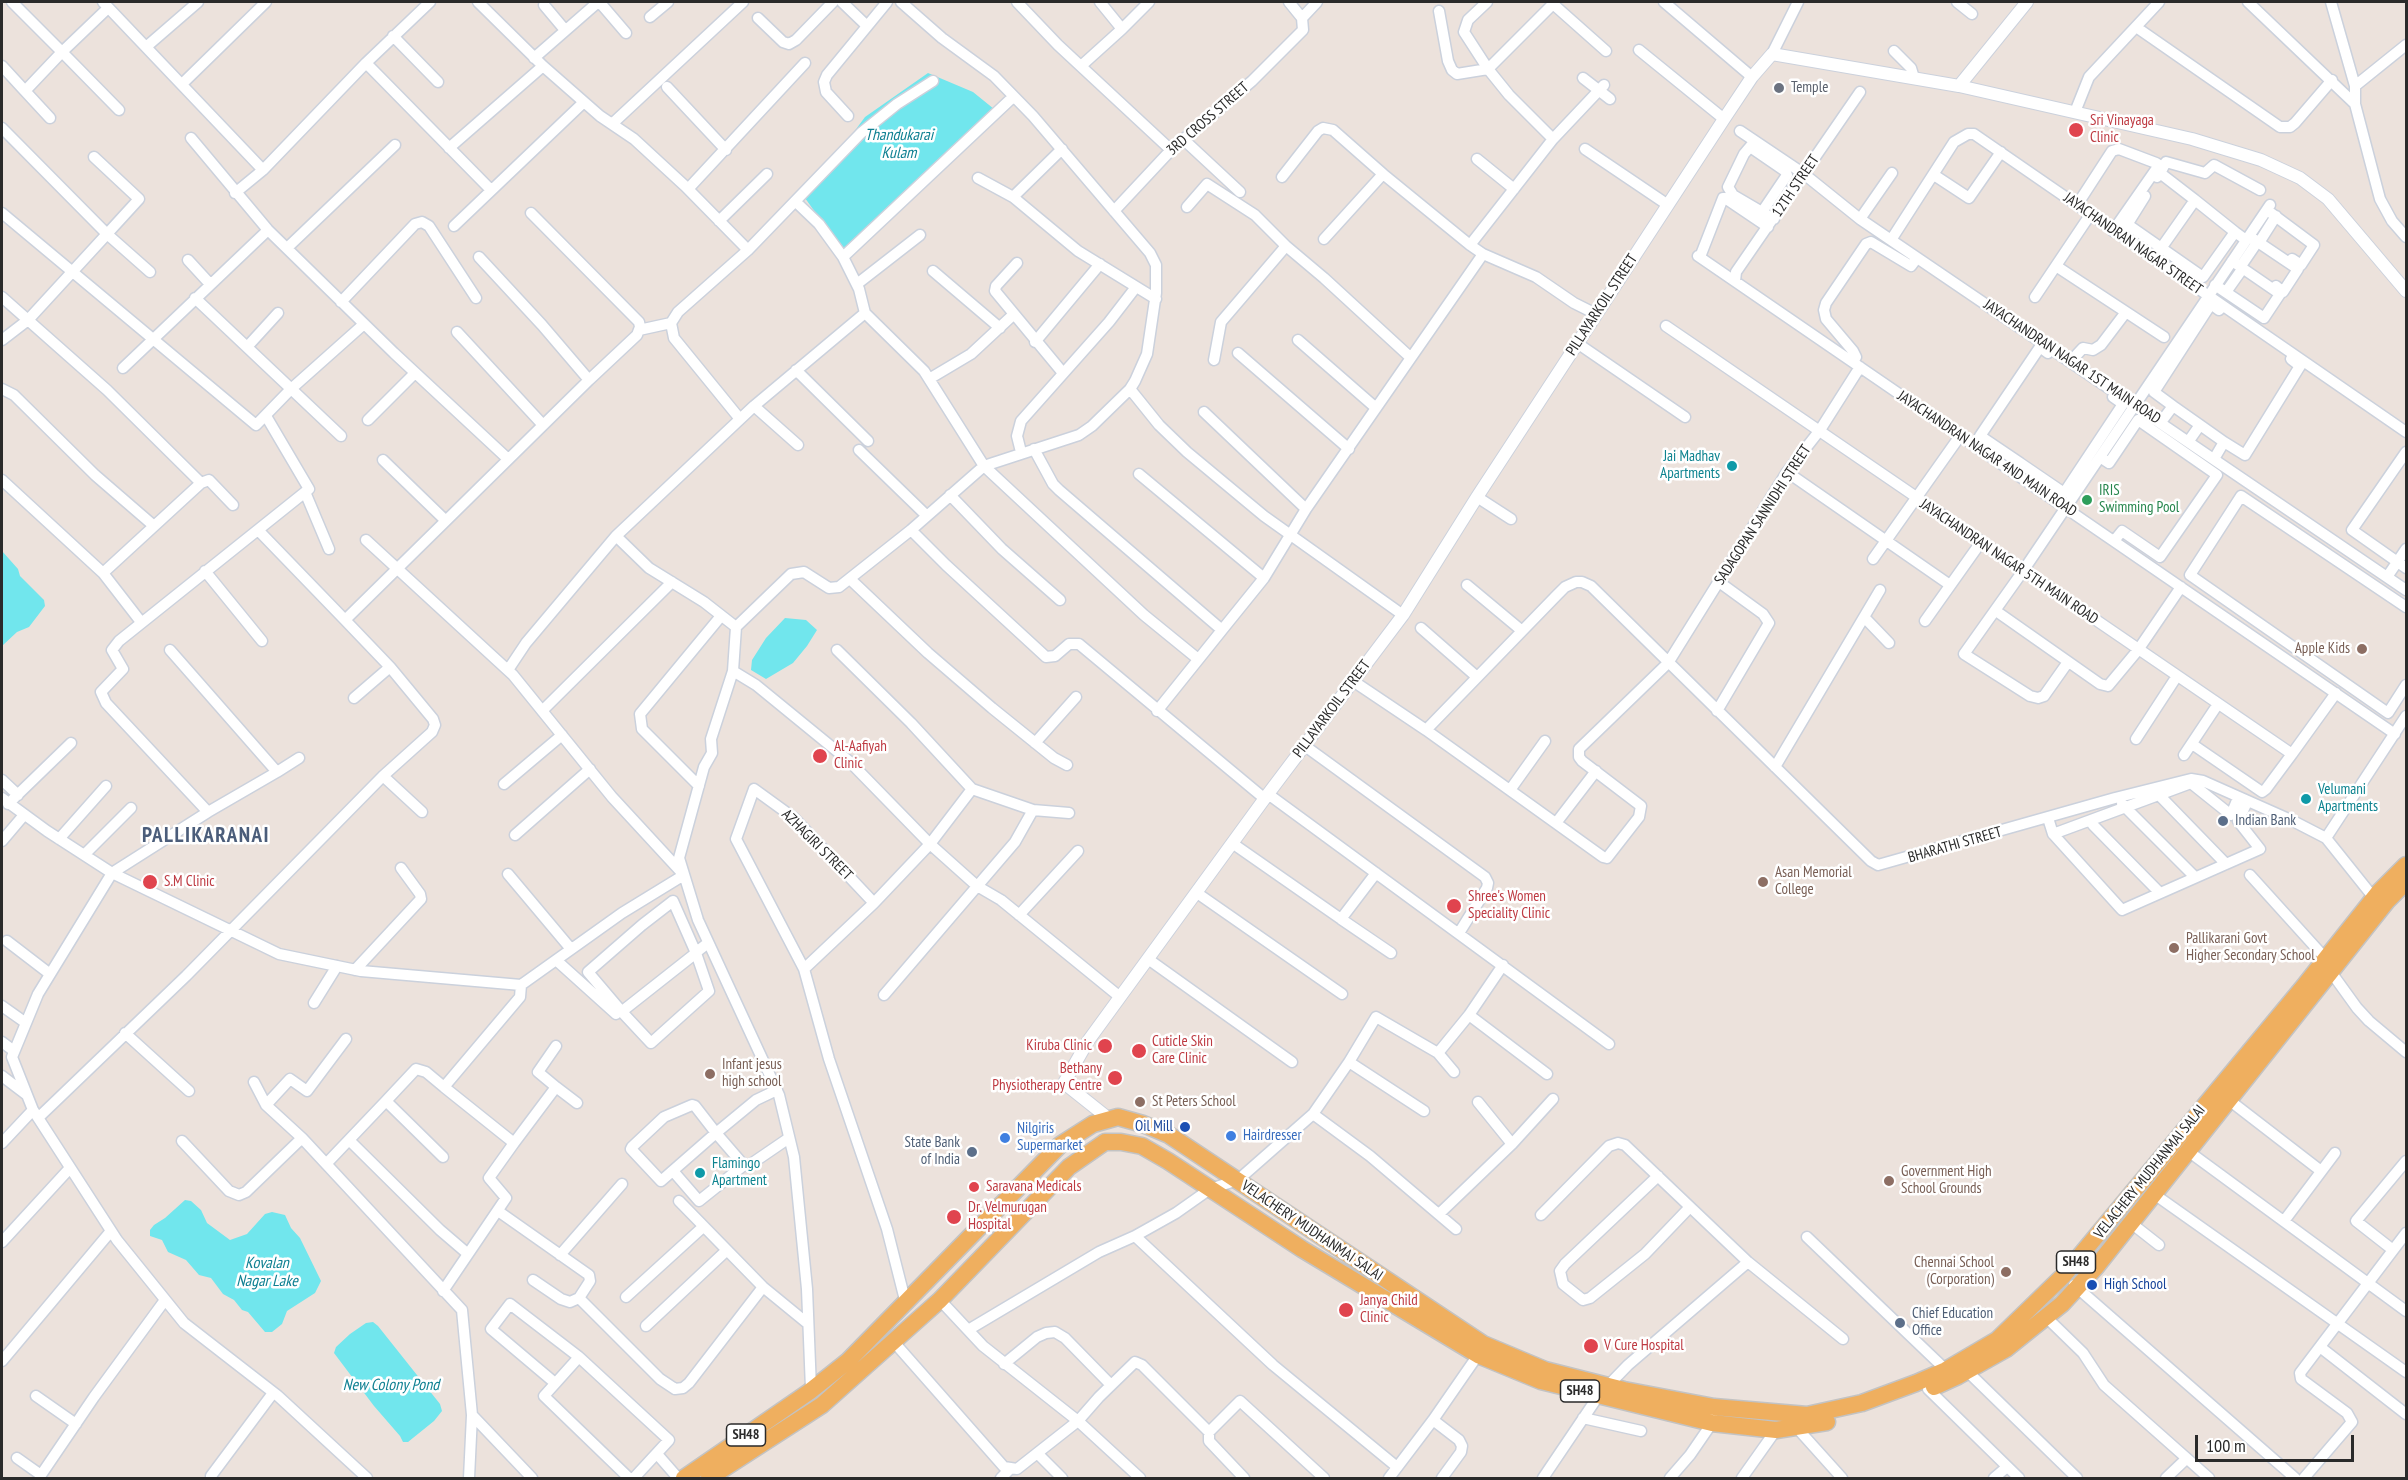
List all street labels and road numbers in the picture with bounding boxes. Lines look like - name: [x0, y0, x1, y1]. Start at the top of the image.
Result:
- street label: 3RD CROSS STREET: [1163, 78, 1253, 160]
- street label: 12TH STREET: [1769, 151, 1823, 221]
- street label: JAYACHANDRAN NAGAR STREET: [2060, 189, 2206, 299]
- street label: PILLAYARKOIL STREET: [1562, 251, 1642, 359]
- street label: JAYACHANDRAN NAGAR 1ST MAIN ROAD: [1980, 296, 2164, 428]
- street label: JAYACHANDRAN NAGAR 4ND MAIN ROAD: [1894, 387, 2080, 521]
- street label: SADAGOPAN SANNIDHI STREET: [1711, 442, 1815, 588]
- street label: JAYACHANDRAN NAGAR 5TH MAIN ROAD: [1916, 495, 2102, 629]
- street label: PILLAYARKOIL STREET: [1289, 657, 1375, 761]
- street label: AZHAGIRI STREET: [778, 806, 856, 884]
- street label: BHARATHI STREET: [1906, 823, 2004, 867]
- street label: VELACHERY MUDHANMAI SALAI: [2091, 1102, 2209, 1242]
- street label: VELACHERY MUDHANMAI SALAI: [1238, 1177, 1386, 1285]
- road number: SH48: [2056, 1251, 2096, 1273]
- road number: SH48: [1560, 1380, 1600, 1402]
- road number: SH48: [726, 1424, 766, 1446]

